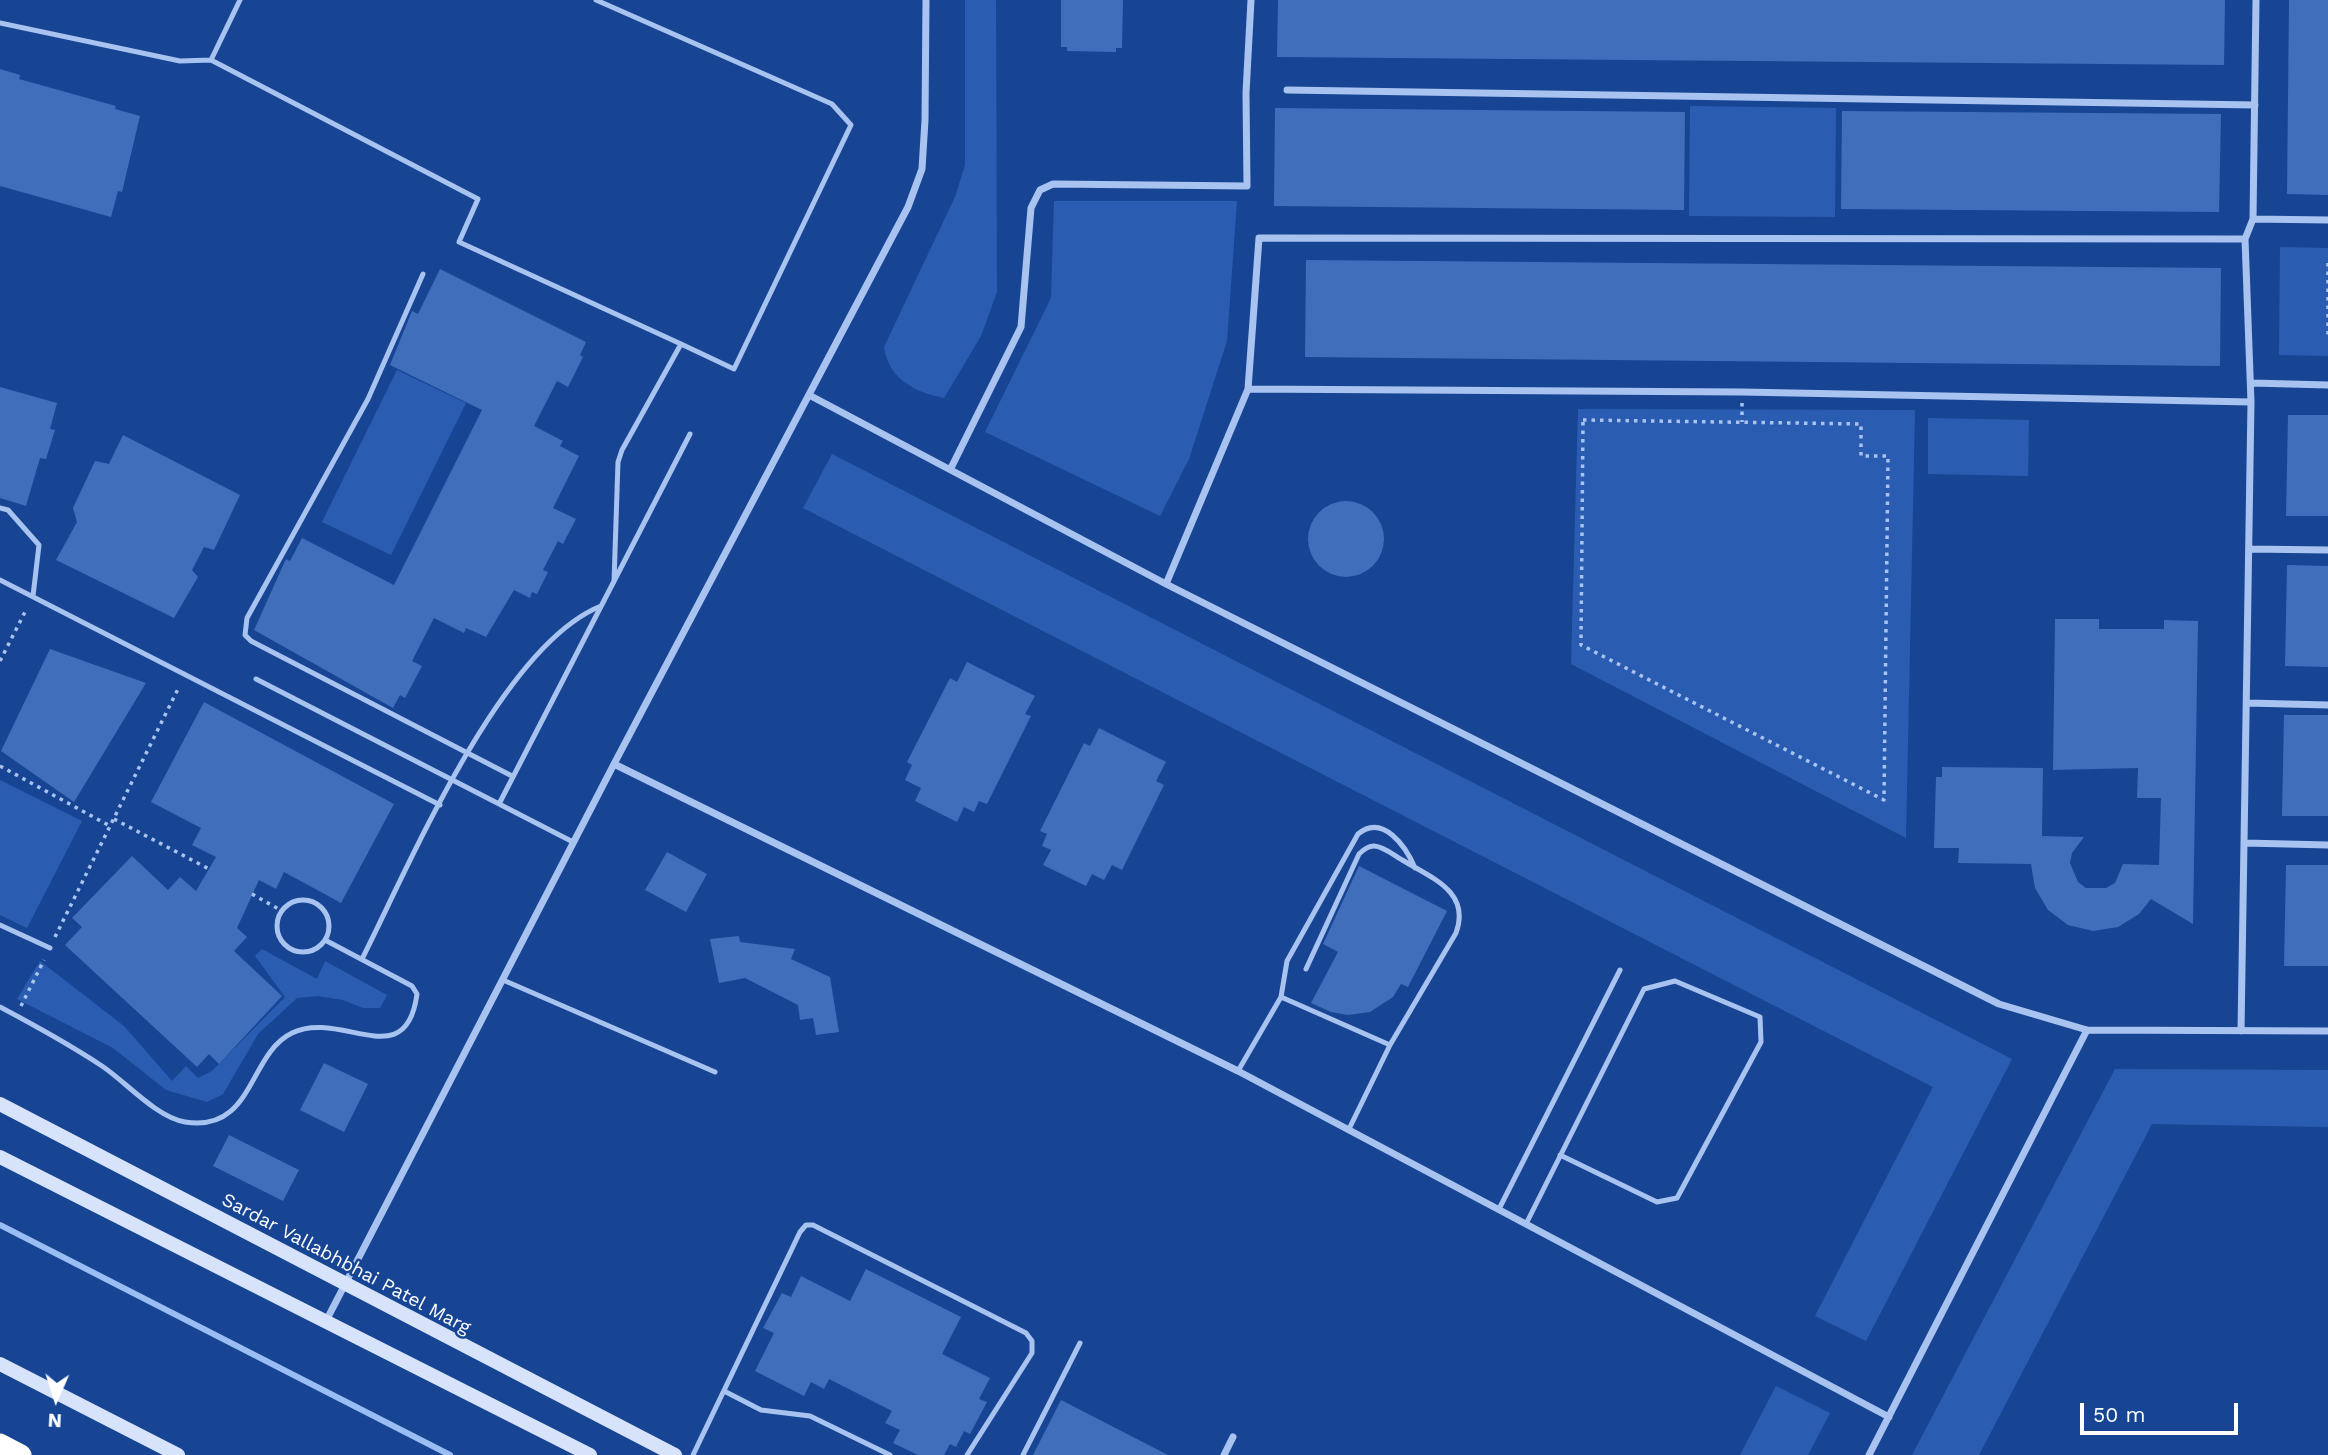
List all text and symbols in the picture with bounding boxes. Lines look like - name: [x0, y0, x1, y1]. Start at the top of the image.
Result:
- street label: Sardar Vallabhbhai Patel Marg: [218, 1189, 474, 1339]
- north arrow: [21, 1364, 91, 1434]
- scale bar: [2083, 1388, 2240, 1432]
- text: 50 m: [2093, 1402, 2145, 1427]
- text: N: [47, 1409, 63, 1432]

